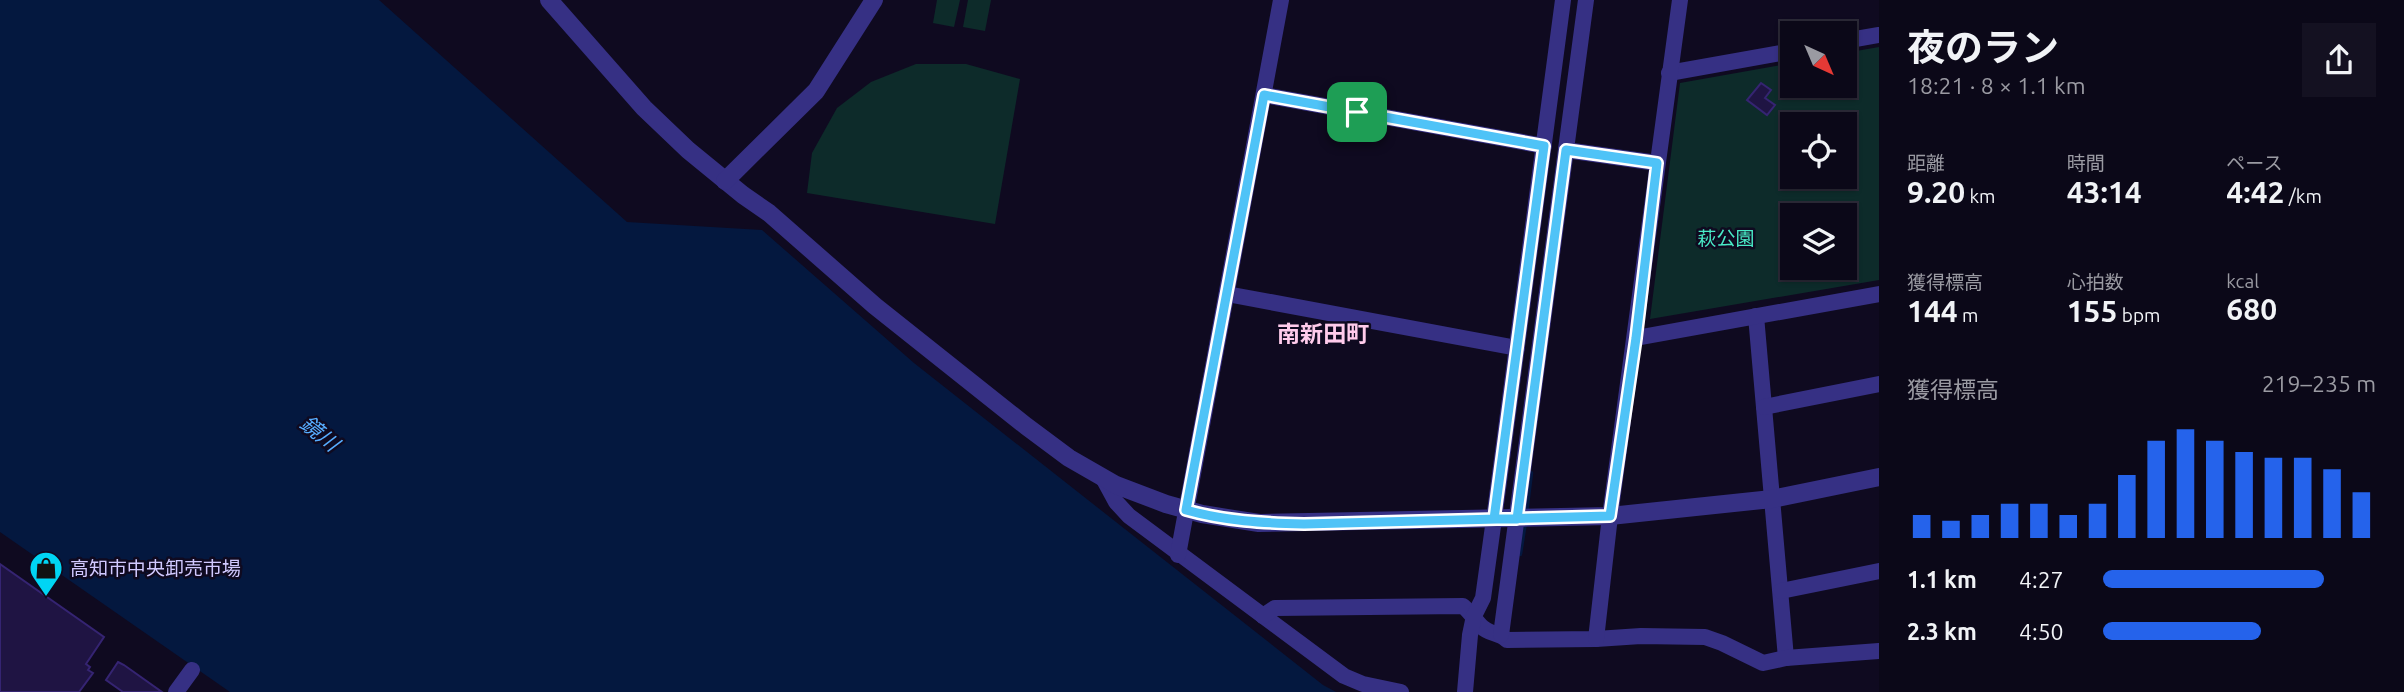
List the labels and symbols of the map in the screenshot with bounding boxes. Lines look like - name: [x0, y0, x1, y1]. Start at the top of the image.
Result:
- north arrow: [1780, 21, 1857, 98]
- pin: [1327, 82, 1387, 142]
- park label: 萩公園: [1697, 227, 1755, 249]
- district label: 南新田町: [1277, 321, 1369, 346]
- water label: 鏡川: [296, 410, 345, 457]
- shop icon: 高知市中央卸売市場: [27, 549, 65, 598]
- place label: 高知市中央卸売市場: [70, 557, 241, 579]

